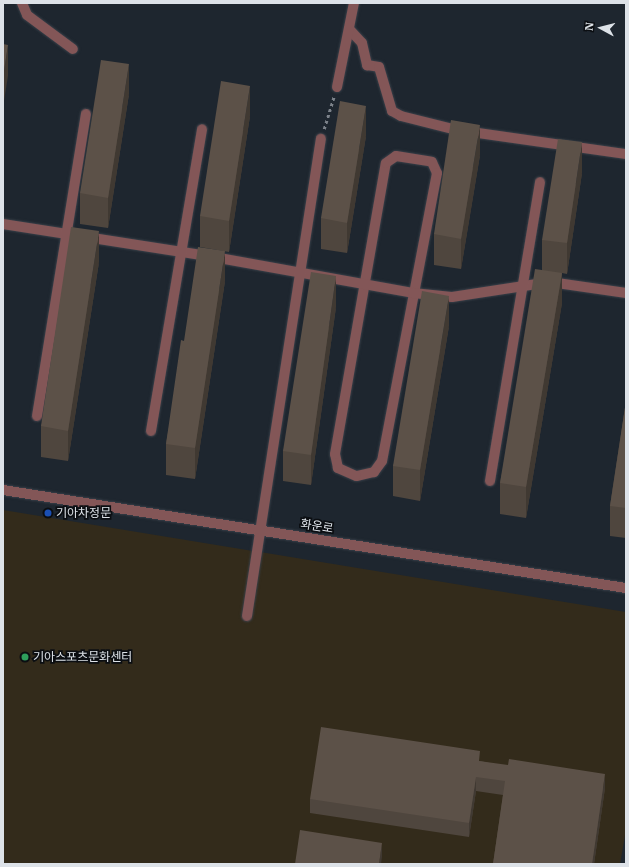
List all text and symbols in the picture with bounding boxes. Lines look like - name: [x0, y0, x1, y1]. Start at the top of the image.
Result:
- north arrow: [581, 8, 621, 48]
- text: N: [582, 21, 597, 32]
- place label: 기아차정문: [56, 506, 111, 520]
- marker: 기아차정문: [43, 508, 53, 518]
- street label: 화운로: [300, 516, 334, 536]
- place label: 기아스포츠문화센터: [33, 650, 132, 664]
- marker: 기아스포츠문화센터: [20, 652, 30, 662]

